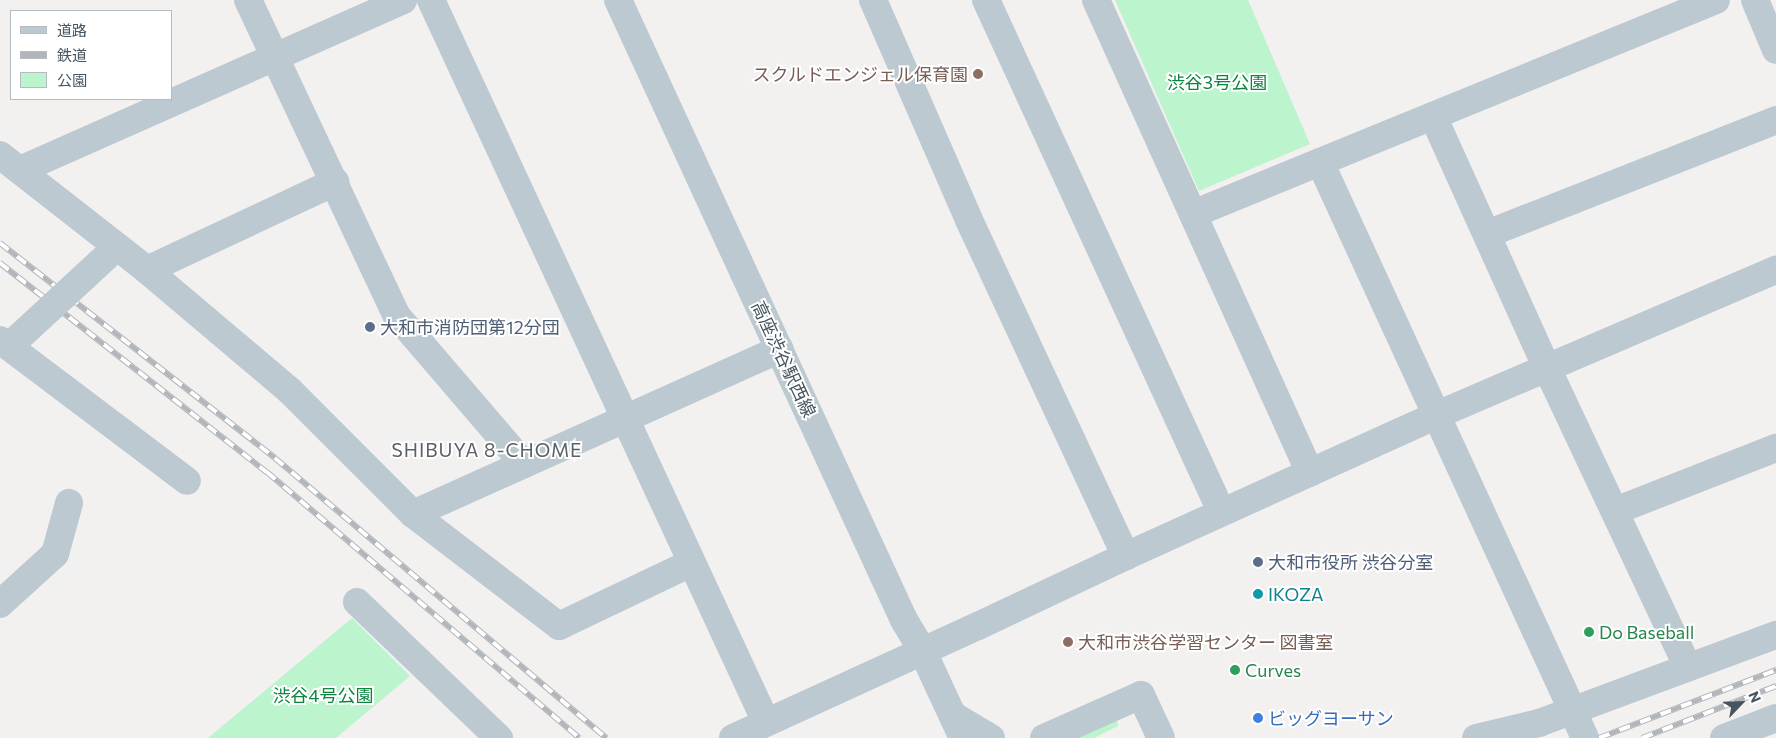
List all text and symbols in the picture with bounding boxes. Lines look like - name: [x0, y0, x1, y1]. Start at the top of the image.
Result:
- legend: [10, 10, 172, 100]
- text: 道路: [57, 21, 87, 39]
- text: 鉄道: [57, 46, 87, 64]
- place label: スクルドエンジェル保育園: [752, 63, 968, 85]
- marker: スクルドエンジェル保育園: [972, 68, 984, 80]
- text: 公園: [57, 71, 87, 89]
- park label: 渋谷3号公園: [1167, 71, 1267, 93]
- street label: 高座渋谷駅西線: [748, 297, 820, 421]
- place label: 大和市消防団第12分団: [380, 316, 560, 338]
- marker: 大和市消防団第12分団: [364, 321, 376, 333]
- district label: SHIBUYA 8-CHOME: [390, 439, 584, 461]
- place label: 大和市役所 渋谷分室: [1268, 551, 1433, 573]
- marker: 大和市役所 渋谷分室: [1252, 556, 1264, 568]
- place label: IKOZA: [1268, 583, 1323, 605]
- marker: IKOZA: [1252, 588, 1264, 600]
- place label: Do Baseball: [1599, 621, 1694, 643]
- marker: Do Baseball: [1583, 626, 1595, 638]
- place label: 大和市渋谷学習センター 図書室: [1078, 631, 1333, 653]
- marker: 大和市渋谷学習センター 図書室: [1062, 636, 1074, 648]
- place label: Curves: [1245, 659, 1301, 681]
- marker: Curves: [1229, 664, 1241, 676]
- north arrow: [1716, 678, 1766, 728]
- park label: 渋谷4号公園: [273, 684, 373, 706]
- text: N: [1745, 688, 1765, 705]
- place label: ビッグヨーサン: [1268, 707, 1394, 729]
- marker: ビッグヨーサン: [1252, 712, 1264, 724]

